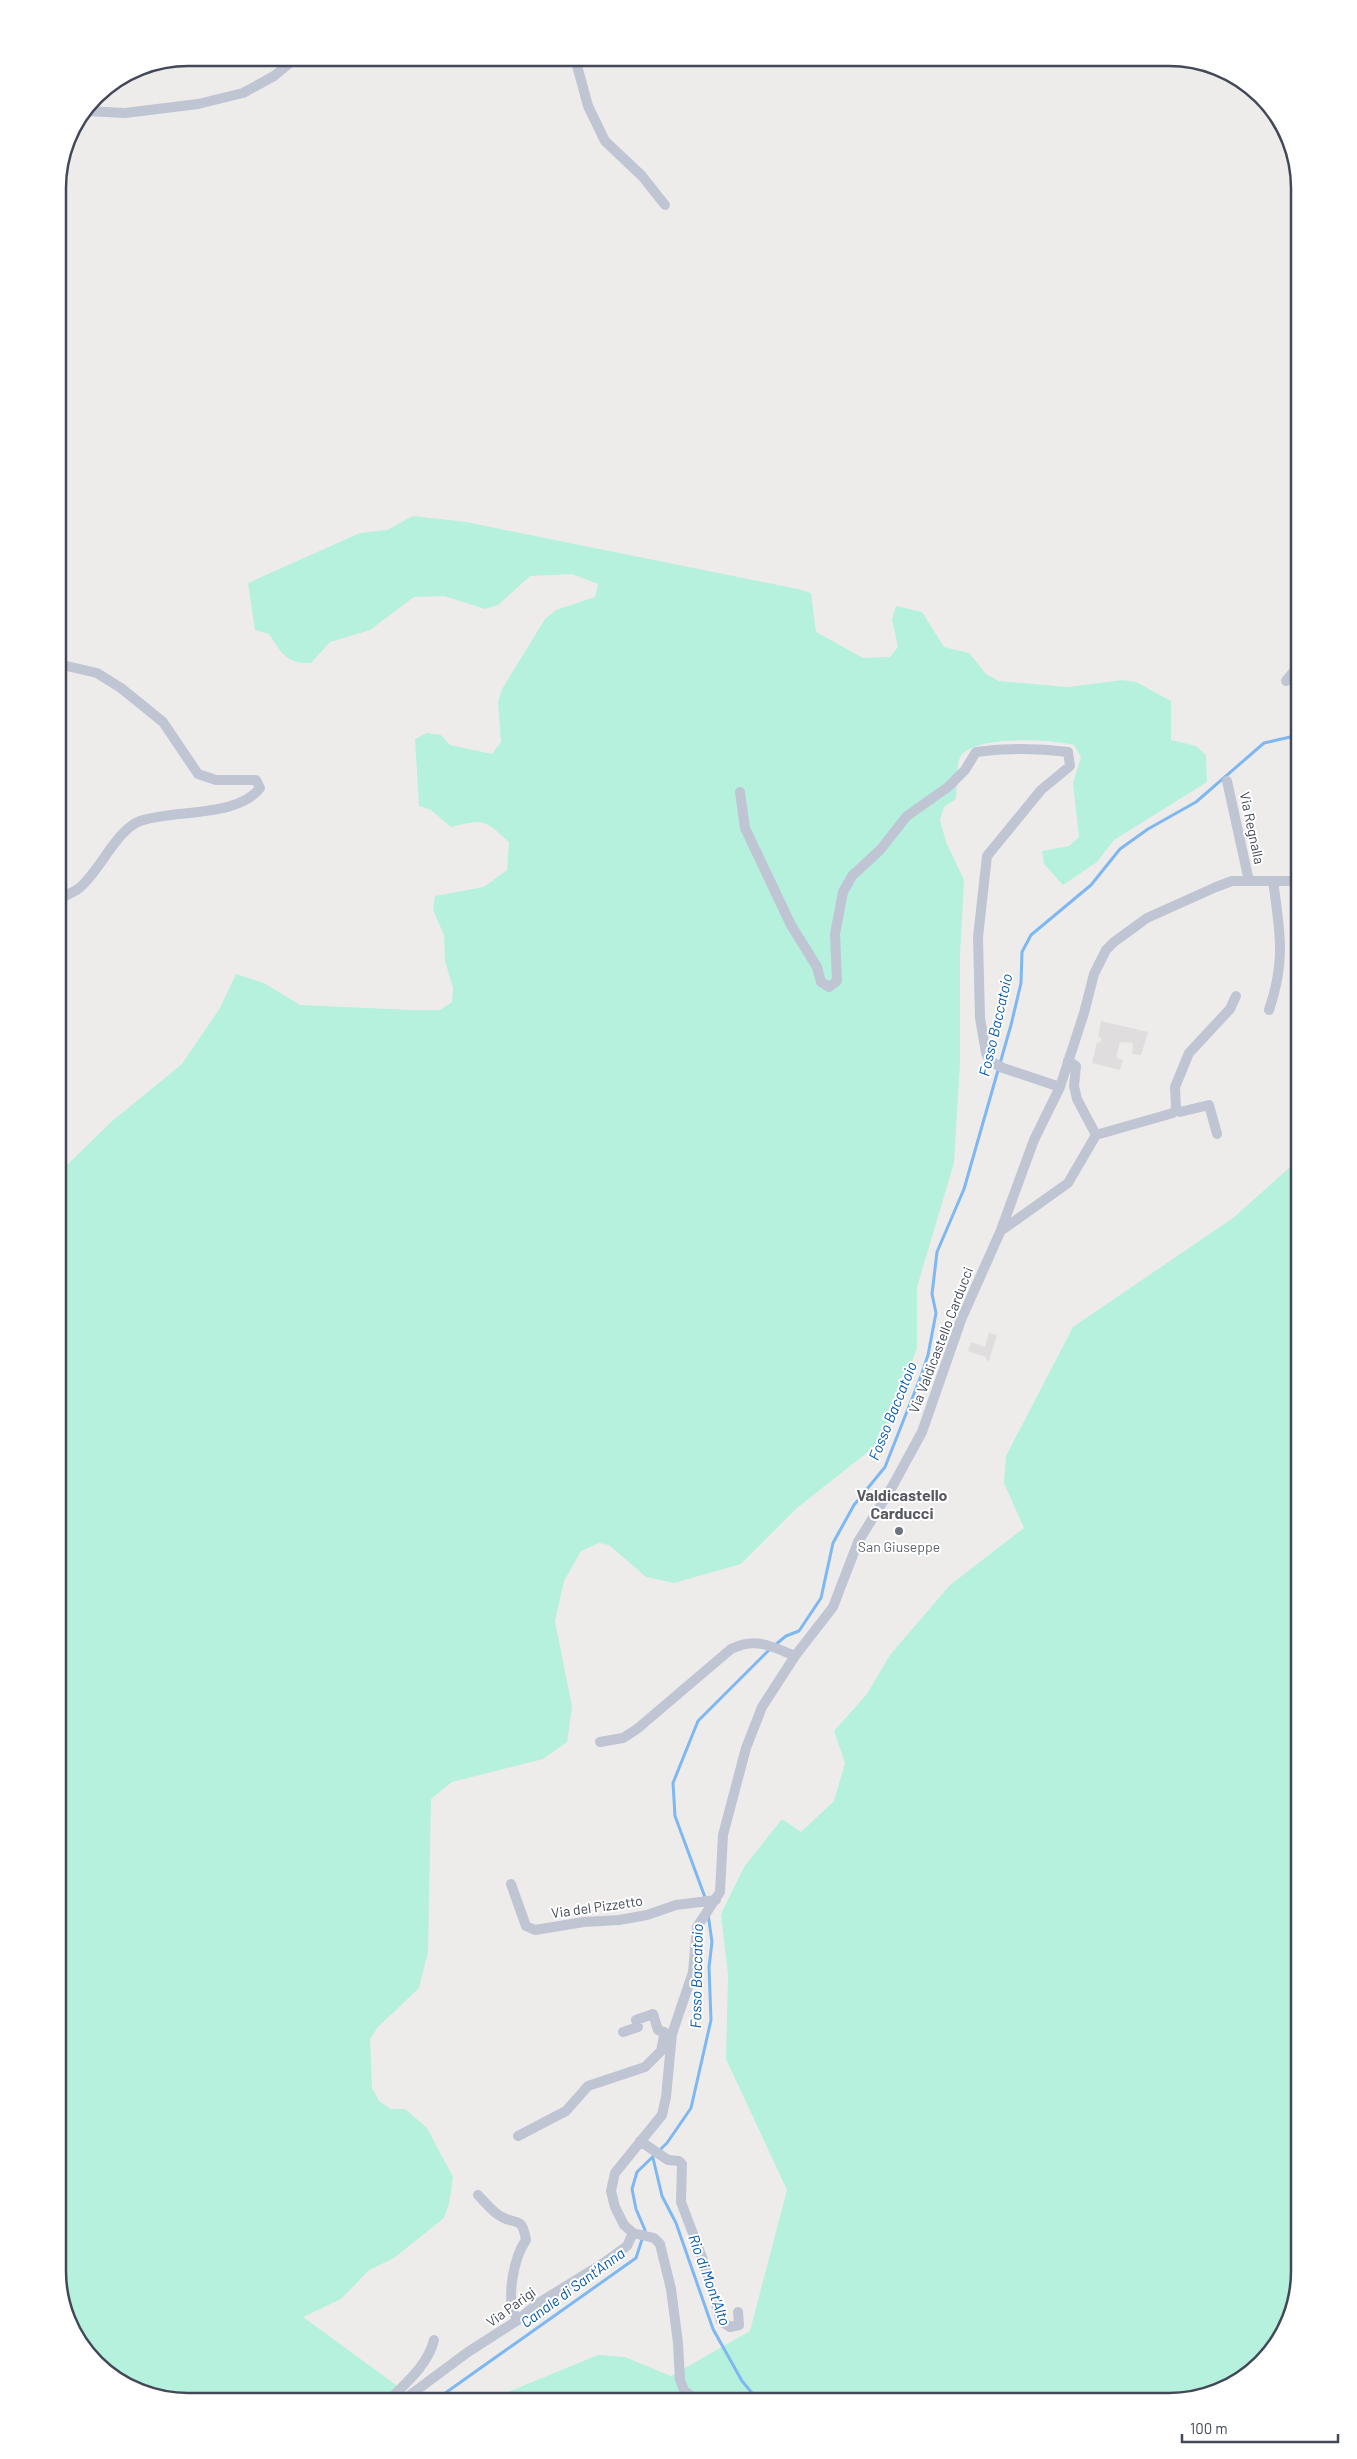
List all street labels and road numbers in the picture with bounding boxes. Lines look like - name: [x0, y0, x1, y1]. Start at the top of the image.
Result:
- street label: Via Regnalla: [1237, 790, 1268, 866]
- street label: Via Valdicastello Carducci: [905, 1264, 976, 1415]
- street label: Via del Pizzetto: [550, 1892, 644, 1921]
- street label: Via Parigi: [483, 2283, 539, 2330]

